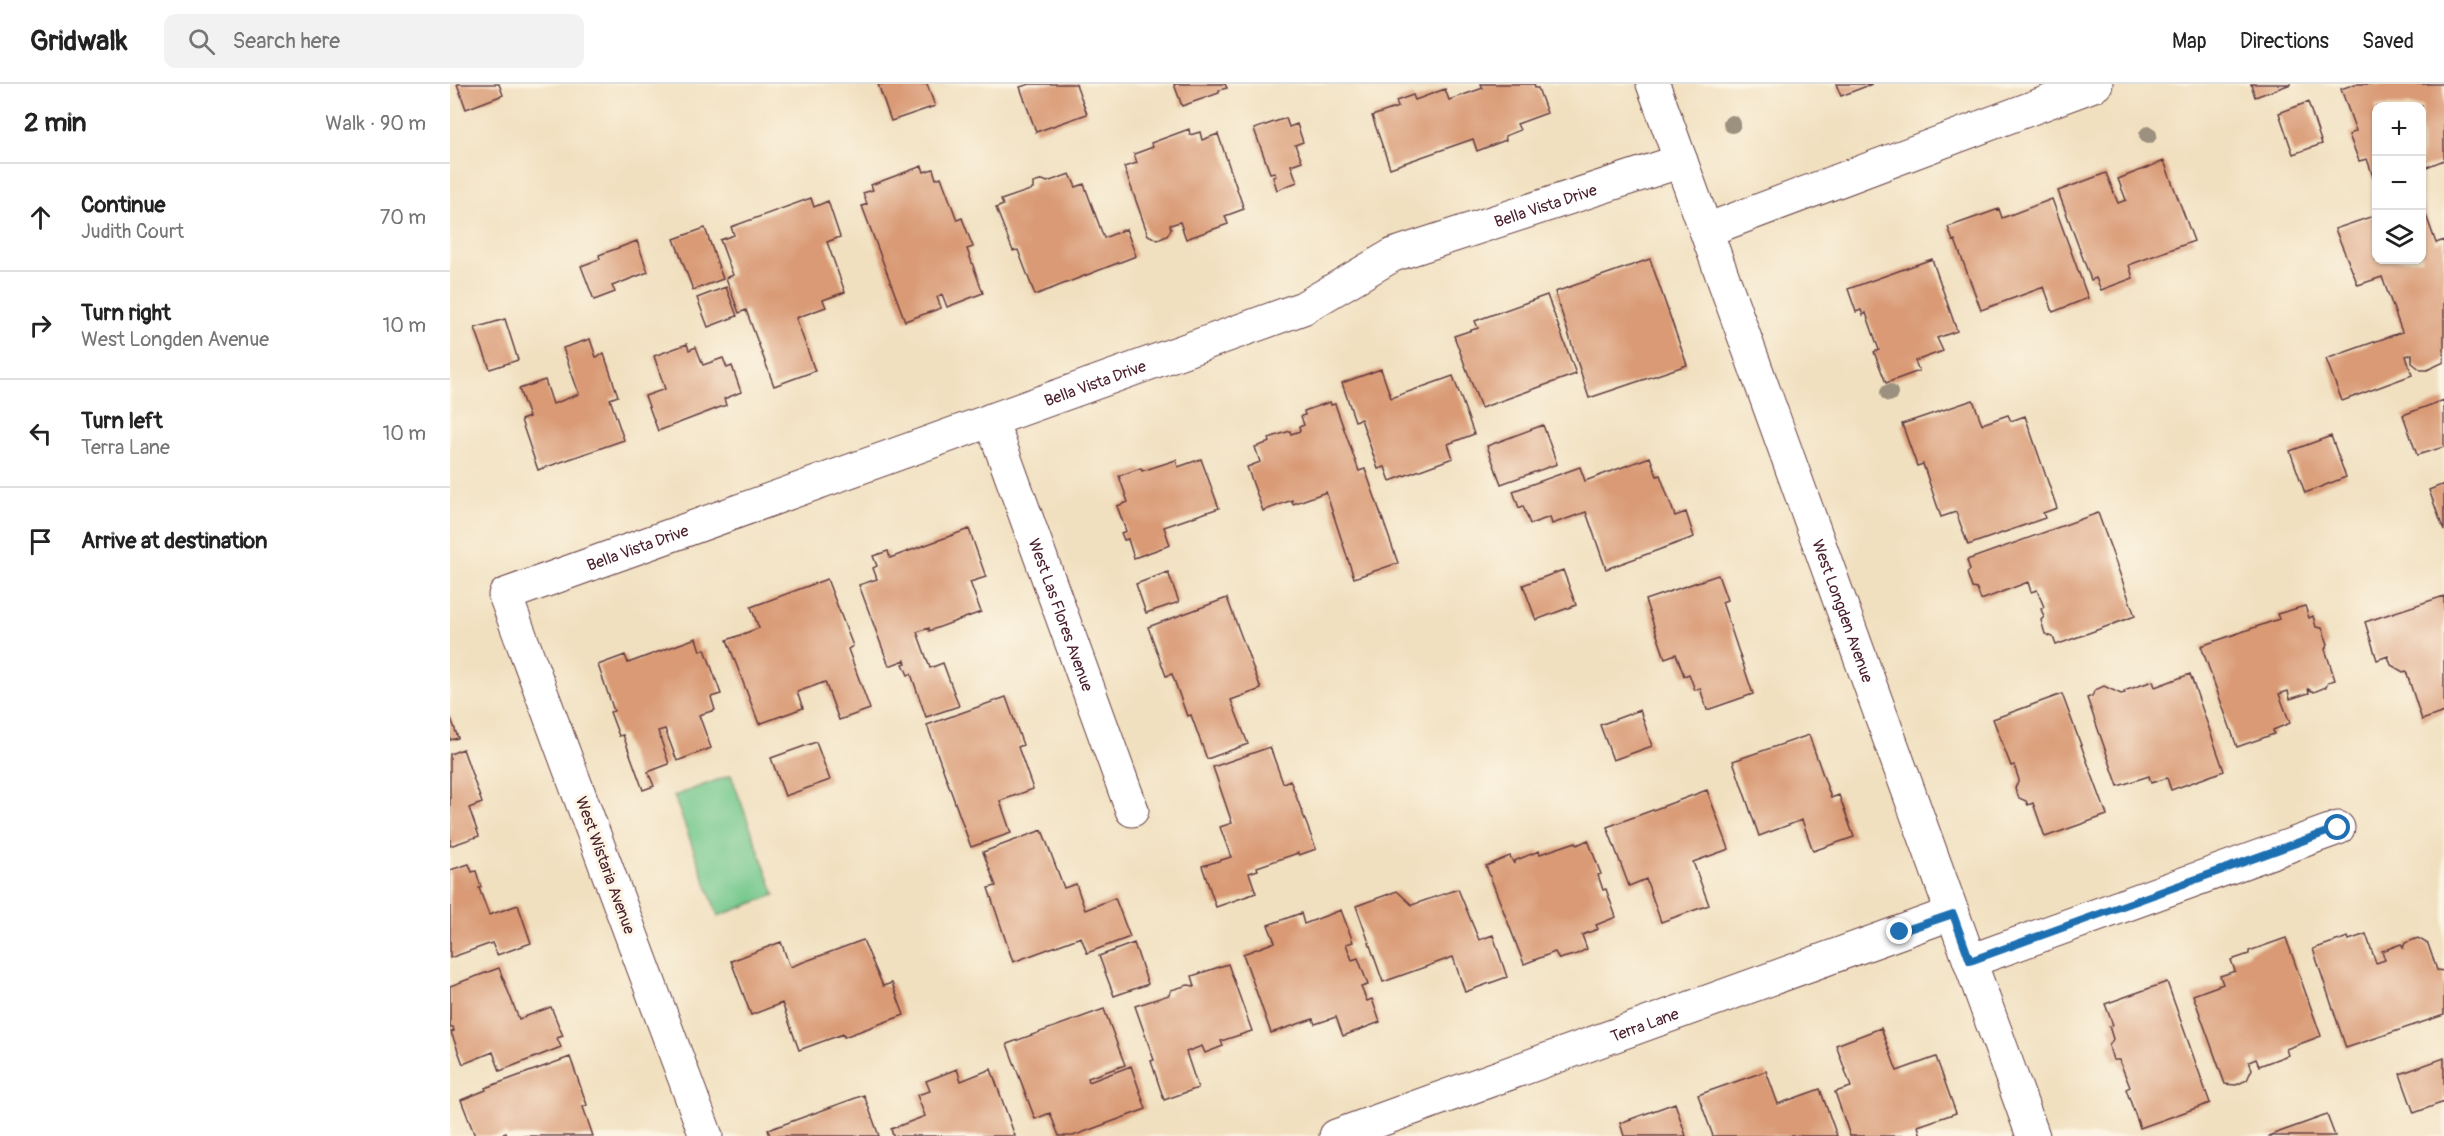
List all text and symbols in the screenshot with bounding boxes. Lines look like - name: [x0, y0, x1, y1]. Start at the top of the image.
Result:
- search box: [164, 14, 584, 68]
- text: Gridwalk: [30, 24, 128, 59]
- icon: search: [185, 25, 218, 58]
- text: Search here: [233, 27, 340, 55]
- text: Map: [2172, 28, 2207, 55]
- text: Directions: [2240, 28, 2329, 55]
- text: Saved: [2362, 28, 2414, 55]
- map controls: [2372, 102, 2426, 264]
- button: +: [2372, 102, 2426, 156]
- text: 2 min: [24, 107, 86, 139]
- text: Walk · 90 m: [325, 111, 426, 136]
- button: −: [2372, 156, 2426, 210]
- street label: Bella Vista Drive: [1492, 180, 1600, 232]
- text: Continue: [81, 191, 165, 219]
- icon: ahead: [24, 201, 57, 234]
- text: 70 m: [380, 205, 426, 230]
- button: layers: [2372, 210, 2426, 264]
- text: Judith Court: [81, 219, 184, 244]
- text: Turn right: [81, 299, 171, 327]
- icon: right: [24, 309, 57, 342]
- text: 10 m: [382, 313, 426, 338]
- text: West Longden Avenue: [81, 327, 269, 352]
- street label: Bella Vista Drive: [1042, 356, 1149, 411]
- text: Turn left: [81, 407, 163, 435]
- icon: left: [24, 417, 57, 450]
- text: 10 m: [382, 421, 426, 446]
- text: Terra Lane: [81, 435, 170, 460]
- street label: Bella Vista Drive: [584, 521, 692, 576]
- icon: arrive: [24, 525, 57, 558]
- text: Arrive at destination: [81, 527, 267, 555]
- street label: West Las Flores Avenue: [1024, 536, 1097, 694]
- street label: West Longden Avenue: [1807, 537, 1877, 685]
- street label: West Wistaria Avenue: [571, 794, 639, 937]
- route start: [2324, 814, 2350, 840]
- route end: [1886, 918, 1912, 944]
- street label: Terra Lane: [1608, 1004, 1682, 1047]

